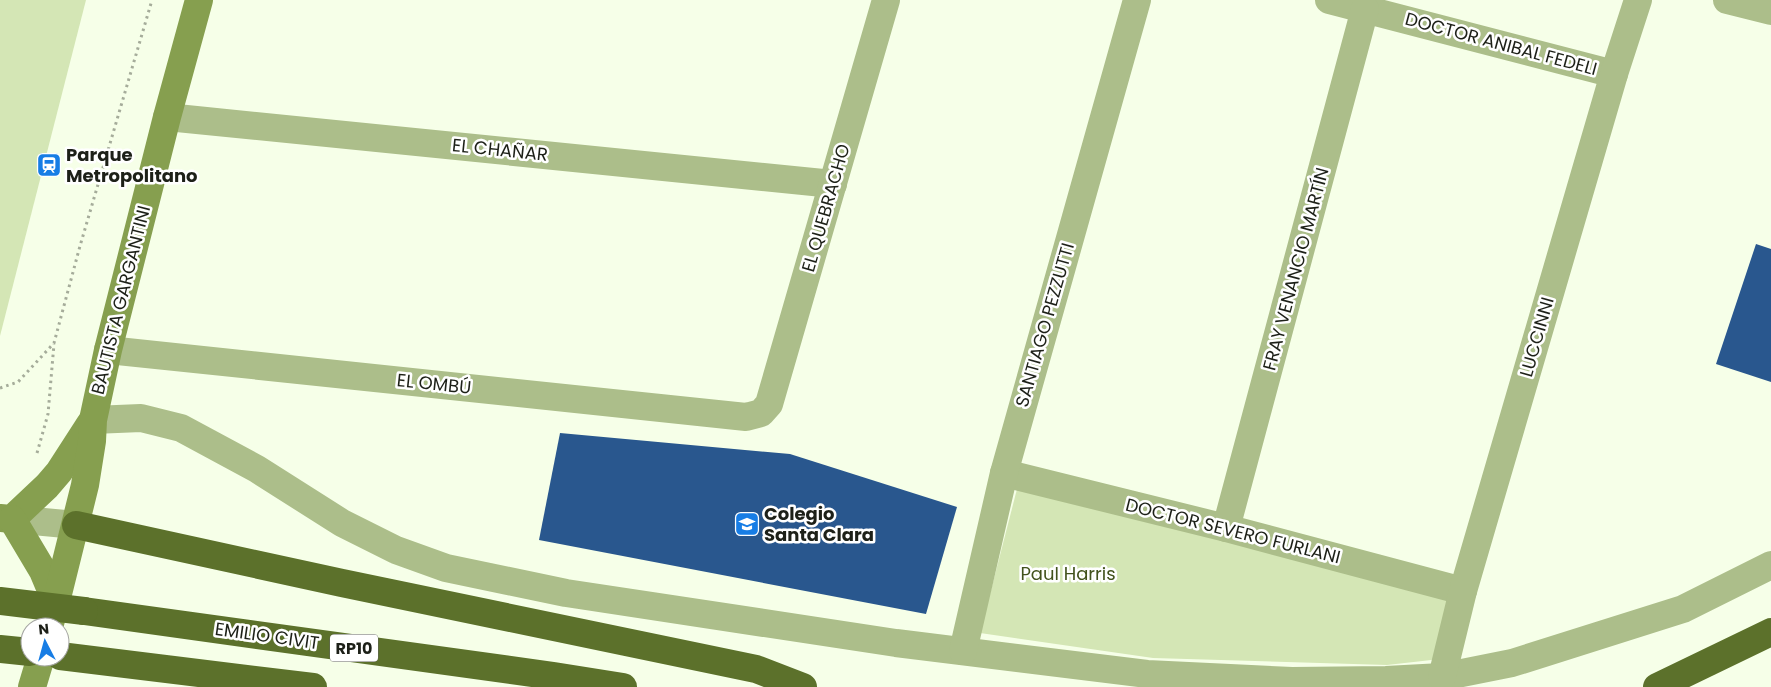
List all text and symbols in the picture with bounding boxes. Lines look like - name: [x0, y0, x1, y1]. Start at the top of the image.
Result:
- street label: DOCTOR ANIBAL FEDELI: [1402, 6, 1600, 81]
- street label: EL CHAÑAR: [451, 132, 549, 167]
- street label: EL QUEBRACHO: [795, 141, 856, 275]
- place label: Parque Metropolitano: [66, 142, 198, 188]
- station icon: Parque Metropolitano: [36, 152, 62, 178]
- street label: FRAY VENANCIO MARTÍN: [1256, 165, 1335, 373]
- street label: BAUTISTA GARGANTINI: [85, 203, 156, 397]
- street label: SANTIAGO PEZZUTTI: [1009, 240, 1080, 410]
- street label: LUCCINNI: [1513, 294, 1560, 380]
- street label: EL OMBÚ: [396, 367, 472, 400]
- street label: DOCTOR SEVERO FURLANI: [1123, 492, 1343, 569]
- place label: Colegio Santa Clara: [764, 501, 874, 547]
- school or university icon: Colegio Santa Clara: [734, 511, 760, 537]
- park label: Paul Harris: [1020, 561, 1116, 586]
- street label: EMILIO CIVIT: [213, 616, 321, 655]
- north arrow: [20, 617, 70, 667]
- text: N: [37, 619, 50, 640]
- road number: RP10: [330, 634, 378, 661]

